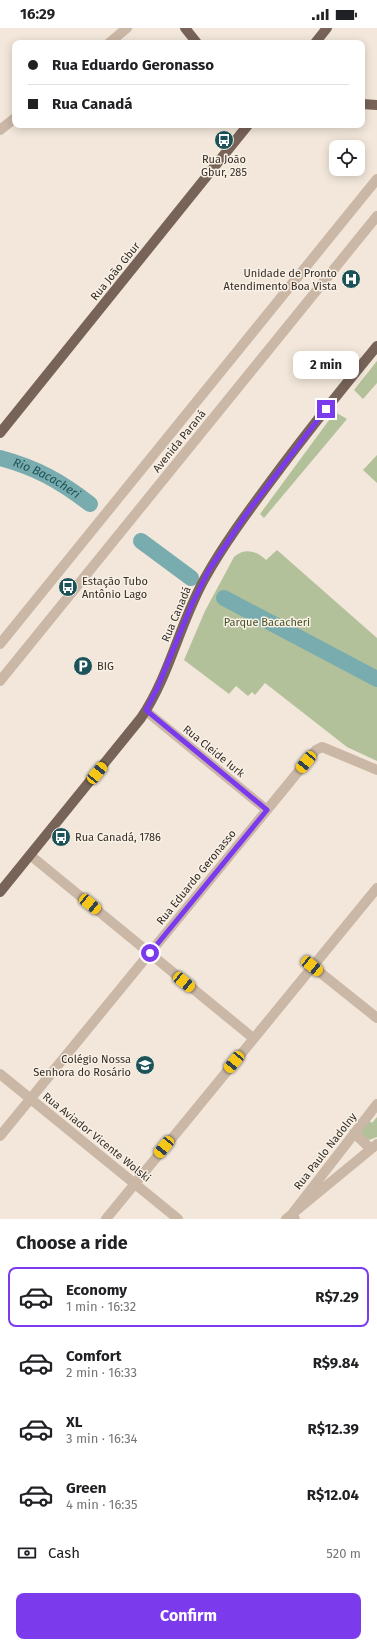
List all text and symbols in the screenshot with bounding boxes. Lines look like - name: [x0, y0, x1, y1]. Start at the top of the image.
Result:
- text: 16:29: [20, 5, 55, 23]
- text: Rua Eduardo Geronasso: [52, 56, 214, 74]
- text: Rua Canadá: [52, 95, 132, 113]
- bus stop icon: Rua João Gbur, 285: [213, 129, 235, 151]
- map controls: [329, 140, 365, 176]
- button: locate: [329, 140, 365, 176]
- place label: Rua João Gbur, 285: [201, 153, 247, 179]
- street label: Rua João Gbur: [88, 239, 143, 303]
- place label: Unidade de Pronto Atendimento Boa Vista: [224, 267, 337, 293]
- hospital icon: Unidade de Pronto Atendimento Boa Vista: [340, 268, 362, 290]
- callout: 2 min: [293, 351, 359, 379]
- text: 2 min: [310, 357, 342, 372]
- route end: [317, 400, 335, 418]
- street label: Avenida Paraná: [150, 407, 209, 475]
- water label: Rio Bacacheri: [11, 455, 83, 502]
- place label: Estação Tubo Antônio Lago: [82, 575, 148, 601]
- bus stop icon: Estação Tubo Antônio Lago: [57, 576, 79, 598]
- street label: Rua Canadá: [159, 584, 194, 644]
- park label: Parque Bacacheri: [224, 616, 310, 629]
- parking icon: BIG: [72, 655, 94, 677]
- place label: BIG: [97, 660, 114, 673]
- street label: Rua Cleide Iurk: [180, 723, 247, 780]
- car: [294, 749, 318, 775]
- car: [85, 760, 109, 786]
- bus stop icon: Rua Canadá, 1786: [50, 826, 72, 848]
- street label: Rua Eduardo Geronasso: [154, 827, 239, 927]
- place label: Rua Canadá, 1786: [75, 831, 161, 844]
- car: [77, 892, 103, 916]
- route start: [141, 944, 159, 962]
- car: [299, 954, 325, 978]
- car: [171, 970, 197, 994]
- car: [222, 1049, 246, 1075]
- place label: Colégio Nossa Senhora do Rosário: [33, 1053, 131, 1079]
- school or university icon: Colégio Nossa Senhora do Rosário: [134, 1054, 156, 1076]
- street label: Rua Aviador Vicente Wolski: [40, 1090, 153, 1185]
- street label: Rua Paulo Nadolny: [291, 1110, 360, 1192]
- car: [152, 1134, 176, 1160]
- text: Choose a ride: [16, 1232, 128, 1254]
- icon: car: [18, 1279, 54, 1315]
- text: Economy: [66, 1281, 127, 1299]
- text: R$7.29: [315, 1288, 359, 1306]
- text: 1 min · 16:32: [66, 1299, 136, 1314]
- icon: car: [18, 1345, 54, 1381]
- text: Comfort: [66, 1347, 122, 1365]
- text: R$9.84: [313, 1354, 359, 1372]
- text: 2 min · 16:33: [66, 1365, 137, 1380]
- icon: car: [18, 1411, 54, 1447]
- text: XL: [66, 1413, 82, 1431]
- text: R$12.39: [308, 1420, 359, 1438]
- text: 3 min · 16:34: [66, 1431, 138, 1446]
- icon: car: [18, 1477, 54, 1513]
- text: Green: [66, 1479, 106, 1497]
- text: R$12.04: [307, 1486, 359, 1504]
- text: 4 min · 16:35: [66, 1497, 138, 1512]
- icon: cash: [16, 1542, 38, 1564]
- text: Cash: [48, 1544, 80, 1562]
- text: 520 m: [326, 1546, 361, 1561]
- button: Confirm: [16, 1593, 361, 1639]

